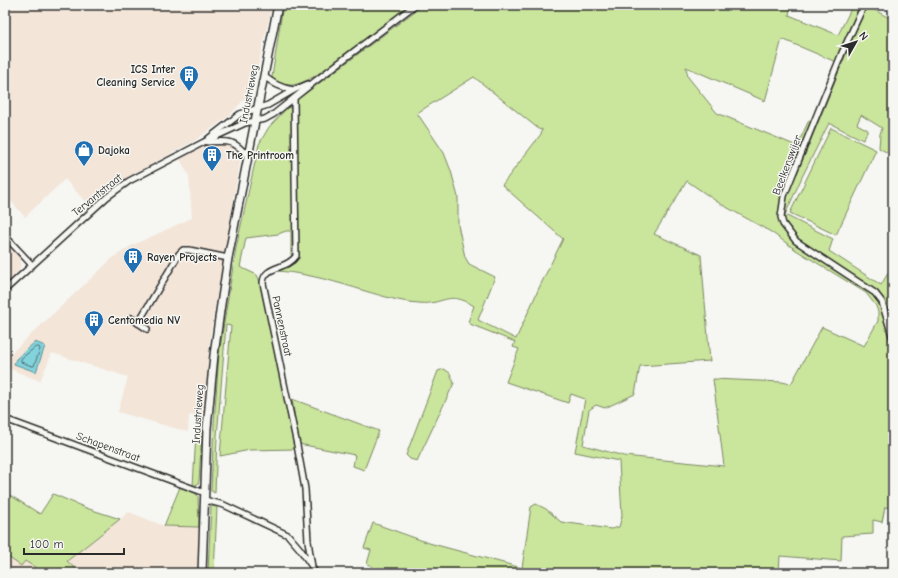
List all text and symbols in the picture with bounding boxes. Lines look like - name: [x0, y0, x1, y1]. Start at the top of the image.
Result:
- north arrow: [836, 22, 876, 62]
- text: N: [856, 29, 871, 43]
- place label: ICS Inter Cleaning Service: [96, 63, 176, 89]
- street label: Industrieweg: [237, 63, 261, 125]
- building icon: ICS Inter Cleaning Service: [178, 64, 200, 92]
- street label: Beelkenswijer: [770, 133, 805, 197]
- shop icon: Dajoka: [73, 139, 95, 167]
- place label: Dajoka: [98, 144, 130, 157]
- building icon: The Printroom: [201, 144, 223, 172]
- place label: The Printroom: [226, 149, 294, 162]
- street label: Tervantstraat: [69, 170, 125, 219]
- building icon: Rayen Projects: [122, 246, 144, 274]
- place label: Rayen Projects: [147, 251, 217, 264]
- street label: Pannenstraat: [269, 295, 295, 358]
- building icon: Centomedia NV: [83, 309, 105, 337]
- place label: Centomedia NV: [108, 314, 180, 327]
- street label: Industrieweg: [189, 384, 207, 444]
- street label: Schapenstraat: [74, 429, 142, 465]
- scale bar: [24, 530, 124, 556]
- text: 100 m: [30, 537, 63, 551]

